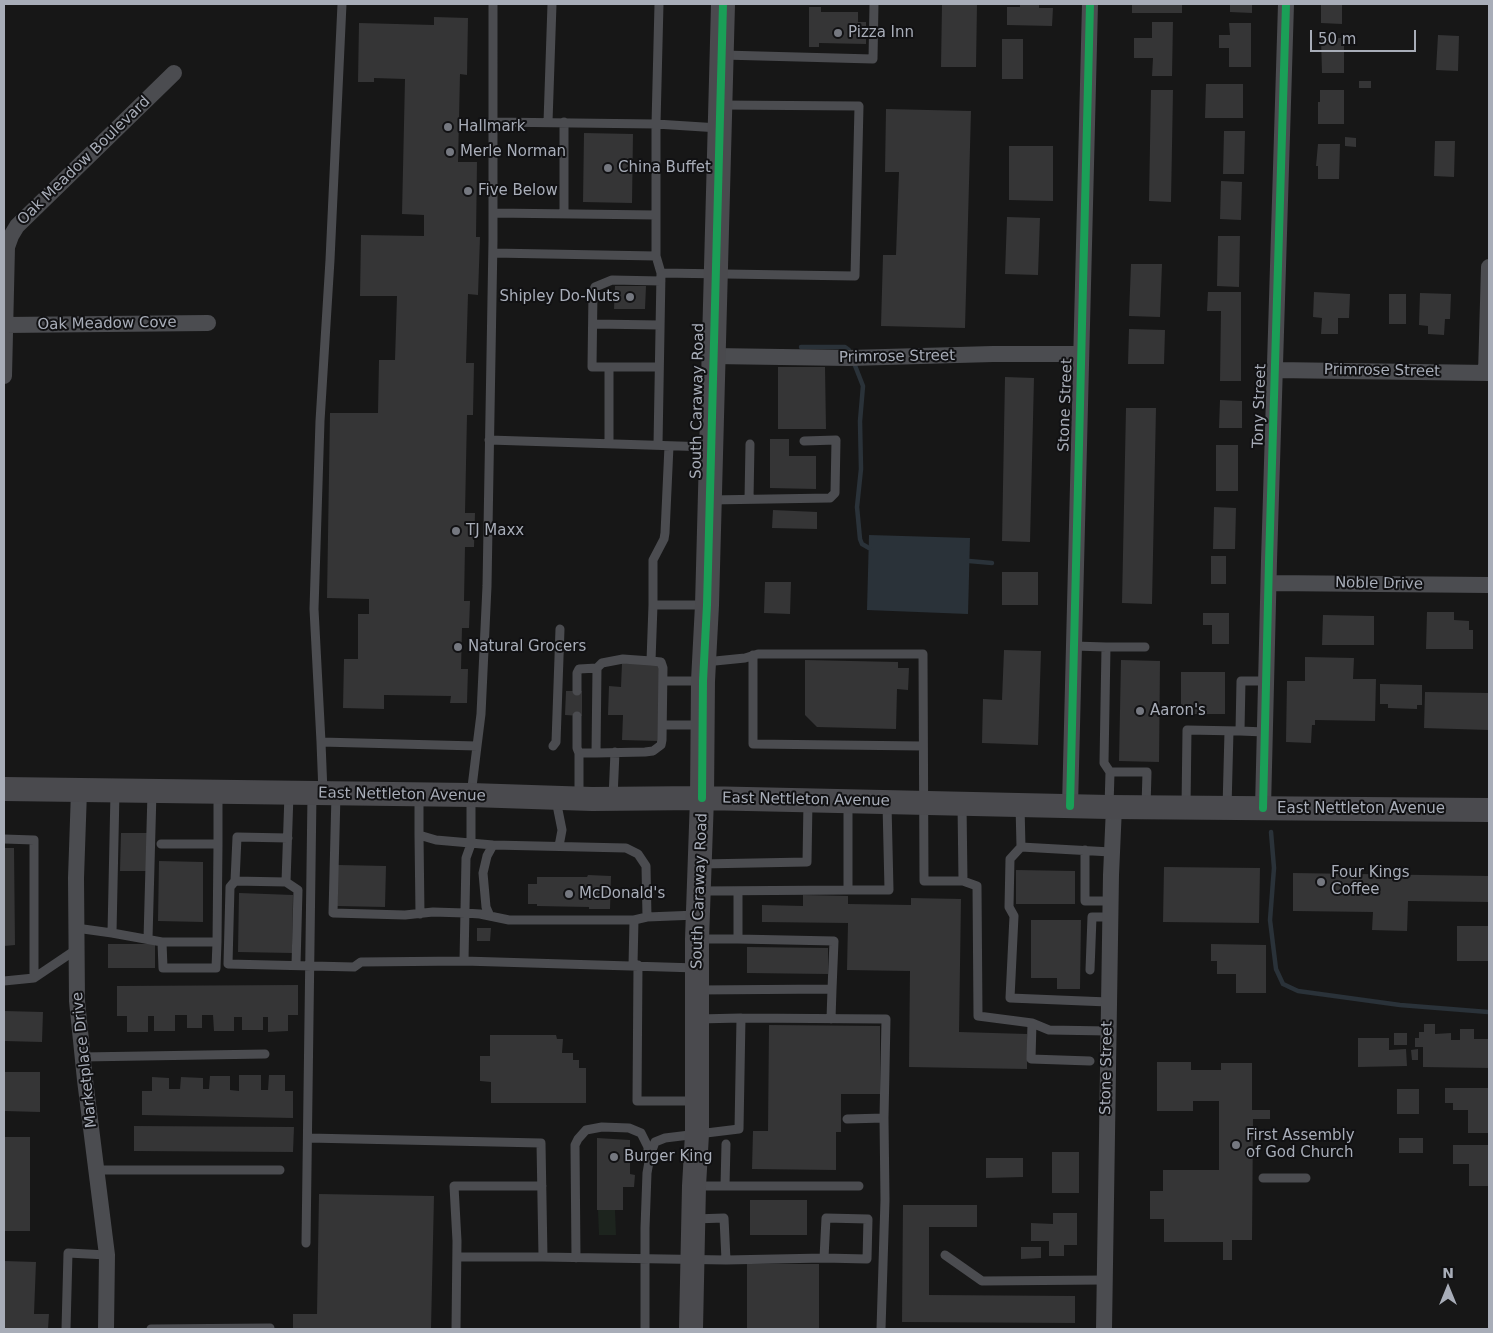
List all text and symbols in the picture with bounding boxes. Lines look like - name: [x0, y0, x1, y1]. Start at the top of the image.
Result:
- scale bar: [1313, 20, 1419, 52]
- place label: Pizza Inn: [848, 24, 914, 42]
- marker: Pizza Inn: [832, 27, 844, 39]
- text: 50 m: [1318, 30, 1356, 48]
- street label: Oak Meadow Boulevard: [14, 93, 154, 229]
- place label: Hallmark: [458, 118, 525, 136]
- marker: Hallmark: [442, 121, 454, 133]
- place label: Merle Norman: [460, 143, 566, 161]
- marker: Merle Norman: [444, 146, 456, 158]
- place label: China Buffet: [618, 159, 711, 177]
- marker: China Buffet: [602, 162, 614, 174]
- place label: Five Below: [478, 182, 558, 200]
- marker: Five Below: [462, 185, 474, 197]
- place label: Shipley Do-Nuts: [499, 288, 620, 306]
- marker: Shipley Do-Nuts: [624, 291, 636, 303]
- street label: Oak Meadow Cove: [37, 314, 177, 334]
- street label: South Caraway Road: [688, 323, 708, 479]
- street label: Primrose Street: [839, 347, 955, 367]
- street label: Stone Street: [1055, 358, 1077, 452]
- street label: Primrose Street: [1324, 361, 1440, 381]
- street label: Tony Street: [1250, 363, 1270, 449]
- place label: TJ Maxx: [466, 522, 524, 540]
- marker: TJ Maxx: [450, 525, 462, 537]
- street label: Noble Drive: [1335, 574, 1423, 594]
- place label: Natural Grocers: [468, 638, 586, 656]
- marker: Natural Grocers: [452, 641, 464, 653]
- place label: Aaron's: [1150, 702, 1206, 720]
- marker: Aaron's: [1134, 705, 1146, 717]
- street label: East Nettleton Avenue: [318, 785, 486, 805]
- street label: East Nettleton Avenue: [722, 790, 890, 810]
- street label: East Nettleton Avenue: [1277, 800, 1445, 818]
- street label: South Caraway Road: [688, 813, 712, 969]
- place label: Four Kings Coffee: [1331, 864, 1410, 899]
- marker: Four Kings Coffee: [1315, 876, 1327, 888]
- place label: McDonald's: [579, 885, 665, 903]
- marker: McDonald's: [563, 888, 575, 900]
- street label: Marketplace Drive: [69, 991, 101, 1129]
- street label: Stone Street: [1097, 1021, 1117, 1115]
- place label: First Assembly of God Church: [1246, 1127, 1355, 1162]
- marker: First Assembly of God Church: [1230, 1139, 1242, 1151]
- place label: Burger King: [624, 1148, 712, 1166]
- marker: Burger King: [608, 1151, 620, 1163]
- north arrow: [1423, 1263, 1473, 1313]
- text: N: [1442, 1265, 1454, 1281]

